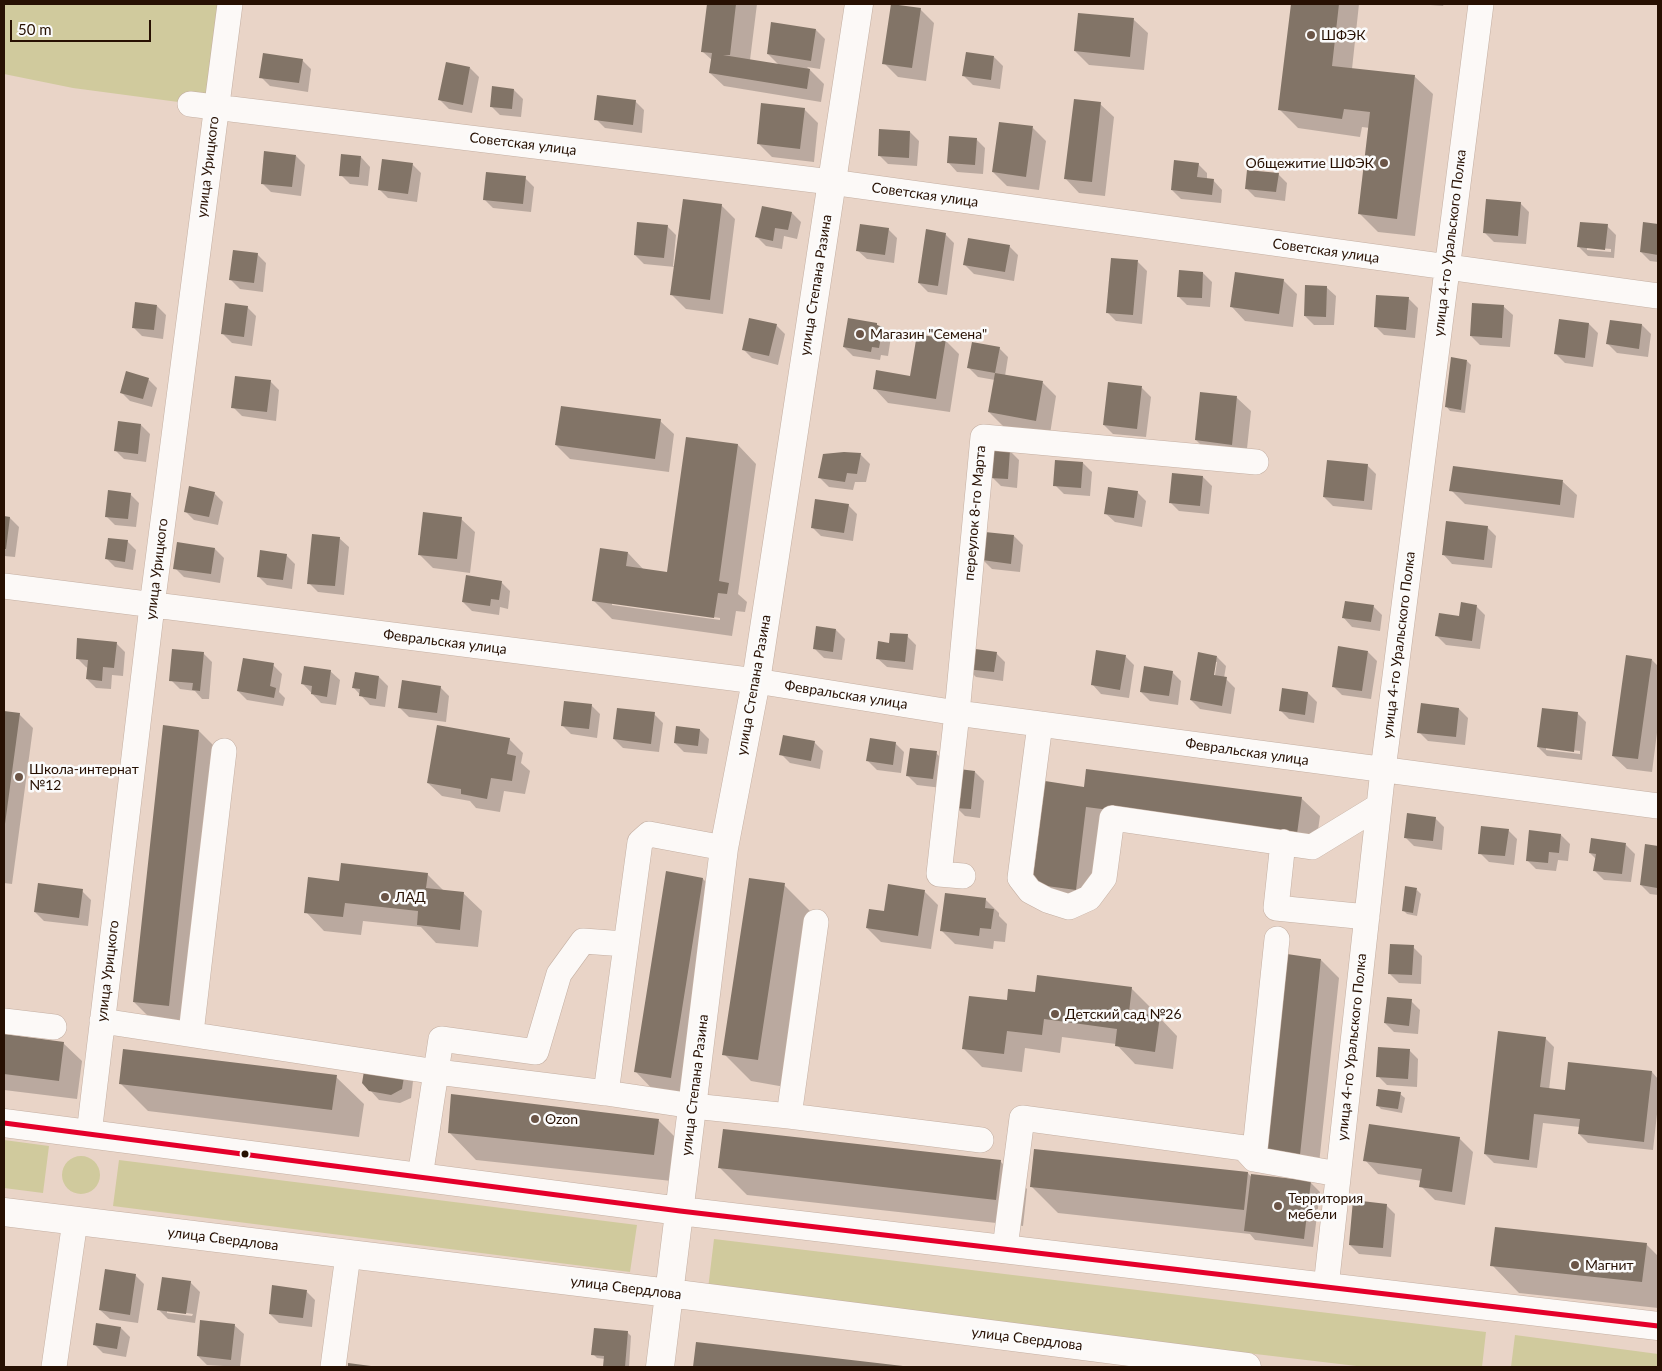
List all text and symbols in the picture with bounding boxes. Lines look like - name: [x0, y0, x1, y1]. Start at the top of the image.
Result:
- scale bar: [12, 10, 154, 42]
- text: 50 m: [18, 20, 52, 38]
- place label: ШФЭК: [1321, 27, 1366, 43]
- marker: ШФЭК: [1305, 29, 1317, 41]
- street label: улица Урицкого: [193, 115, 223, 219]
- street label: Советская улица: [468, 129, 578, 159]
- street label: улица 4-го Уральского Полка: [1430, 148, 1470, 338]
- place label: Общежитие ШФЭК: [1246, 155, 1374, 171]
- marker: Общежитие ШФЭК: [1378, 157, 1390, 169]
- street label: Советская улица: [870, 179, 980, 211]
- street label: улица Степана Разина: [797, 213, 835, 357]
- street label: Советская улица: [1271, 235, 1381, 267]
- place label: Магазин "Семена": [870, 326, 987, 342]
- marker: Магазин "Семена": [854, 328, 866, 340]
- street label: переулок 8-го Марта: [961, 445, 989, 581]
- street label: улица Урицкого: [142, 517, 172, 621]
- street label: улица 4-го Уральского Полка: [1379, 550, 1419, 740]
- street label: улица Степана Разина: [733, 613, 775, 757]
- street label: Февральская улица: [382, 626, 508, 658]
- street label: Февральская улица: [783, 677, 909, 713]
- street label: Февральская улица: [1184, 735, 1310, 769]
- place label: Школа-интернат №12: [29, 761, 139, 794]
- marker: Школа-интернат №12: [13, 771, 25, 783]
- place label: ЛАД: [395, 889, 426, 905]
- marker: ЛАД: [379, 891, 391, 903]
- street label: улица Урицкого: [93, 919, 123, 1023]
- street label: улица 4-го Уральского Полка: [1334, 952, 1370, 1142]
- place label: Детский сад №26: [1065, 1006, 1182, 1022]
- marker: Детский сад №26: [1049, 1008, 1061, 1020]
- street label: улица Степана Разина: [678, 1013, 712, 1157]
- place label: Ozon: [545, 1111, 578, 1127]
- marker: Ozon: [529, 1113, 541, 1125]
- unlabelled marker: [240, 1149, 250, 1159]
- place label: Территория мебели: [1288, 1190, 1363, 1222]
- marker: Территория мебели: [1272, 1200, 1284, 1212]
- street label: улица Свердлова: [167, 1224, 279, 1254]
- place label: Магнит: [1585, 1257, 1634, 1273]
- marker: Магнит: [1569, 1259, 1581, 1271]
- street label: улица Свердлова: [570, 1273, 682, 1303]
- street label: улица Свердлова: [971, 1324, 1083, 1354]

